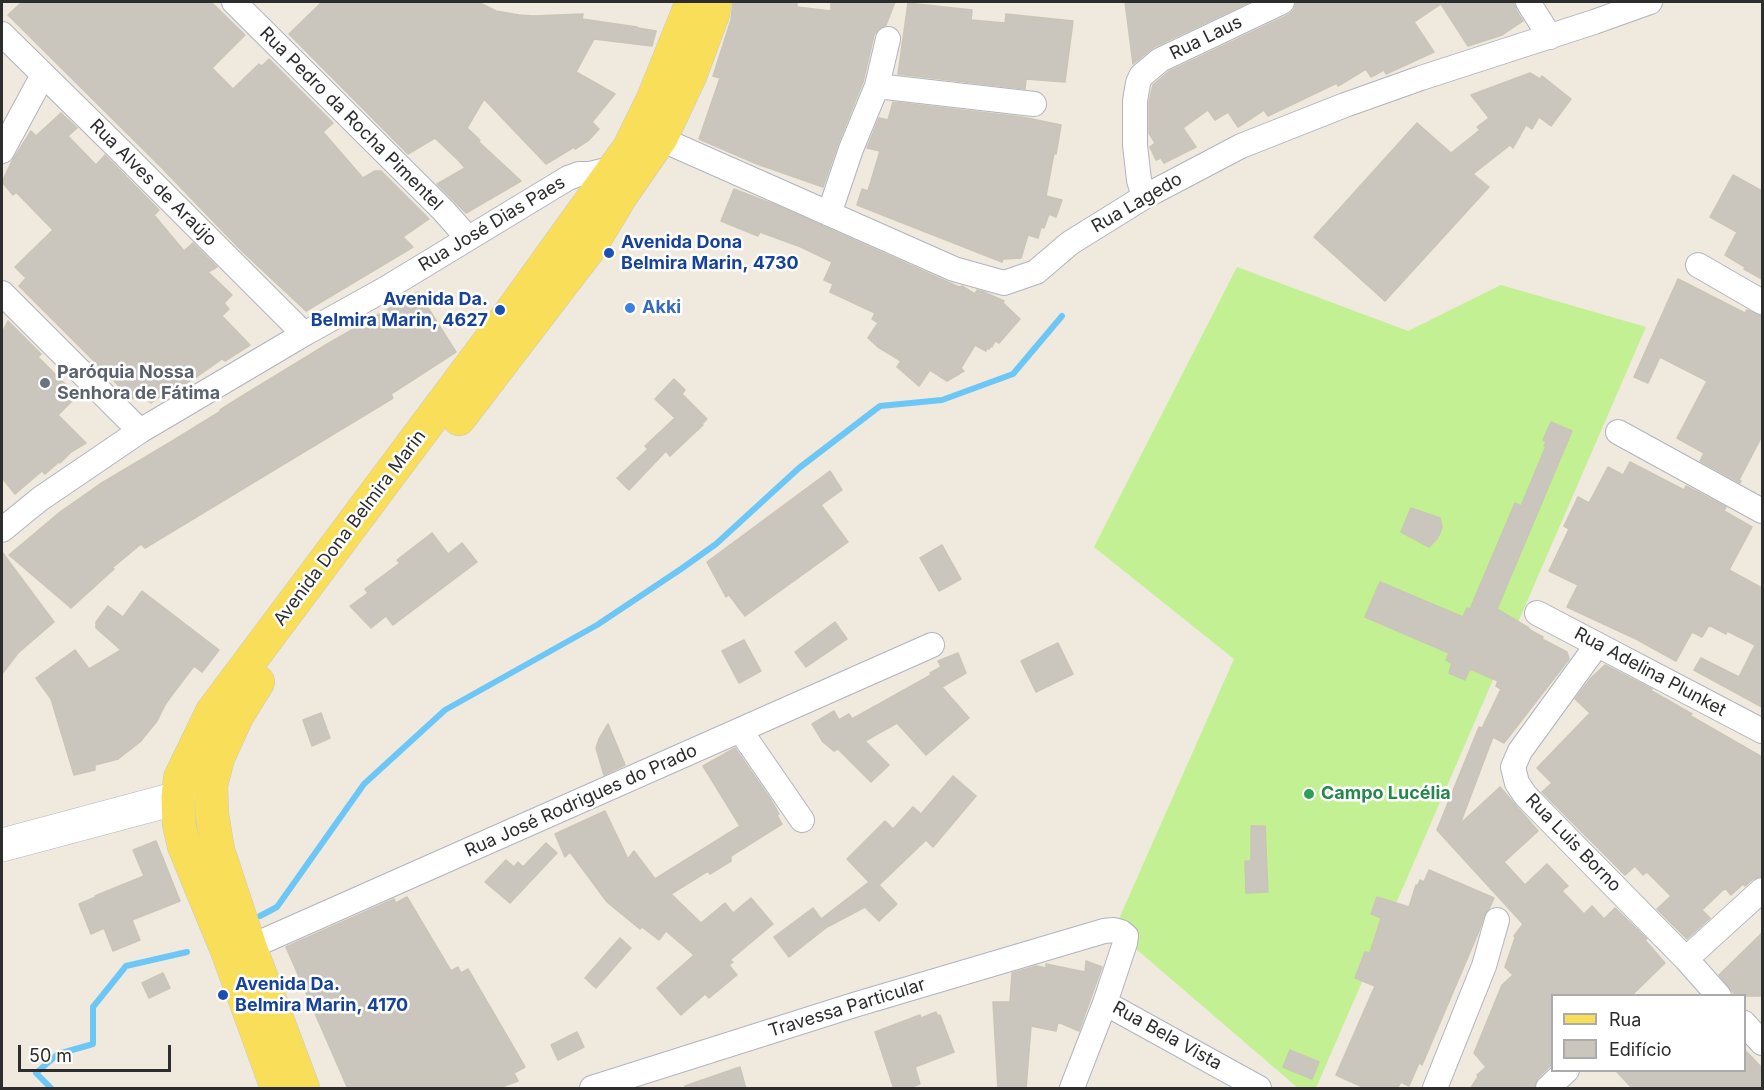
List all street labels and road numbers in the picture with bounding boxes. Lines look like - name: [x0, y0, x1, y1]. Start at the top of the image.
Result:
- street label: Rua Laus: [1166, 11, 1246, 65]
- street label: Rua Pedro da Rocha Pimentel: [255, 23, 447, 215]
- street label: Rua Alves de Araújo: [85, 115, 221, 251]
- street label: Rua Lagedo: [1088, 168, 1186, 238]
- street label: Rua José Dias Paes: [415, 172, 569, 276]
- street label: Avenida Dona Belmira Marin: [269, 426, 431, 630]
- street label: Rua Adelina Plunket: [1570, 623, 1730, 721]
- street label: Rua José Rodrigues do Prado: [462, 740, 700, 862]
- street label: Rua Luis Borno: [1521, 789, 1625, 897]
- street label: Travessa Particular: [766, 974, 928, 1042]
- street label: Rua Bela Vista: [1109, 997, 1225, 1075]

